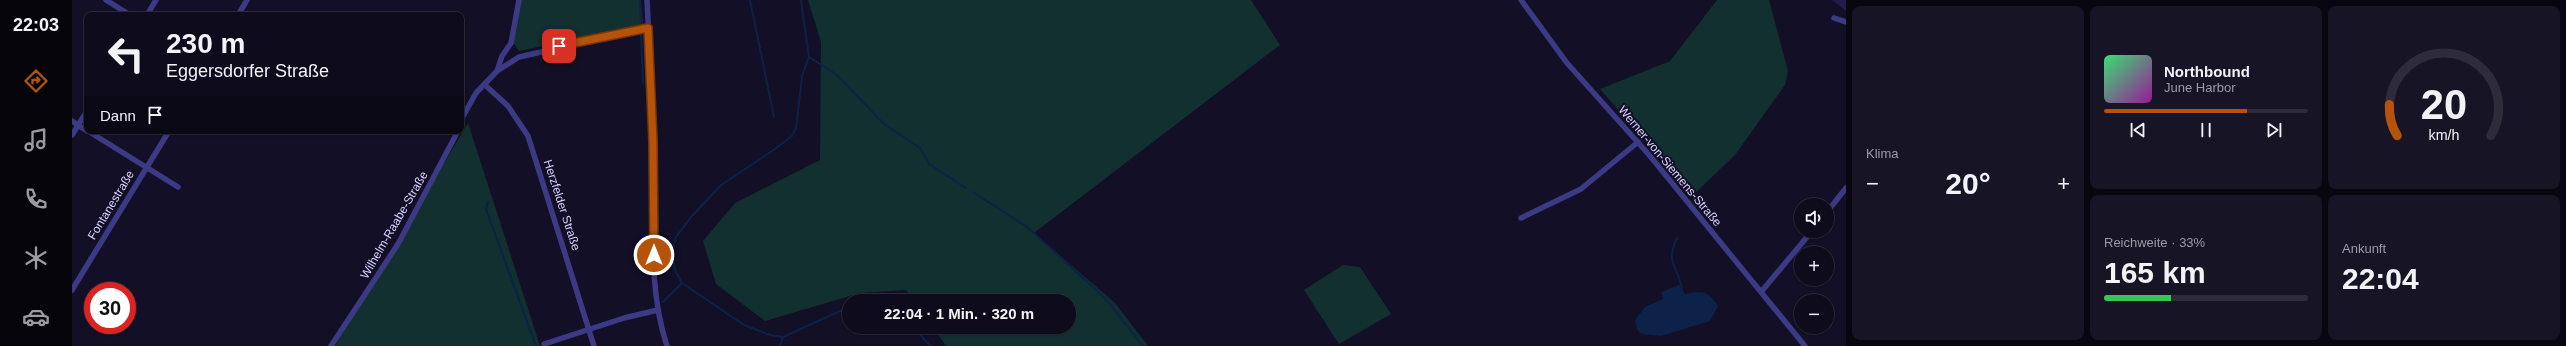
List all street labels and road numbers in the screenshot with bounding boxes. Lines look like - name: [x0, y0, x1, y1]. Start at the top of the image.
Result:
- street label: Werner-von-Siemens-Straße: [1615, 103, 1725, 229]
- street label: Herzfelder Straße: [541, 158, 583, 253]
- street label: Fontanestraße: [85, 168, 137, 242]
- street label: Wilhelm-Raabe-Straße: [357, 168, 431, 281]

